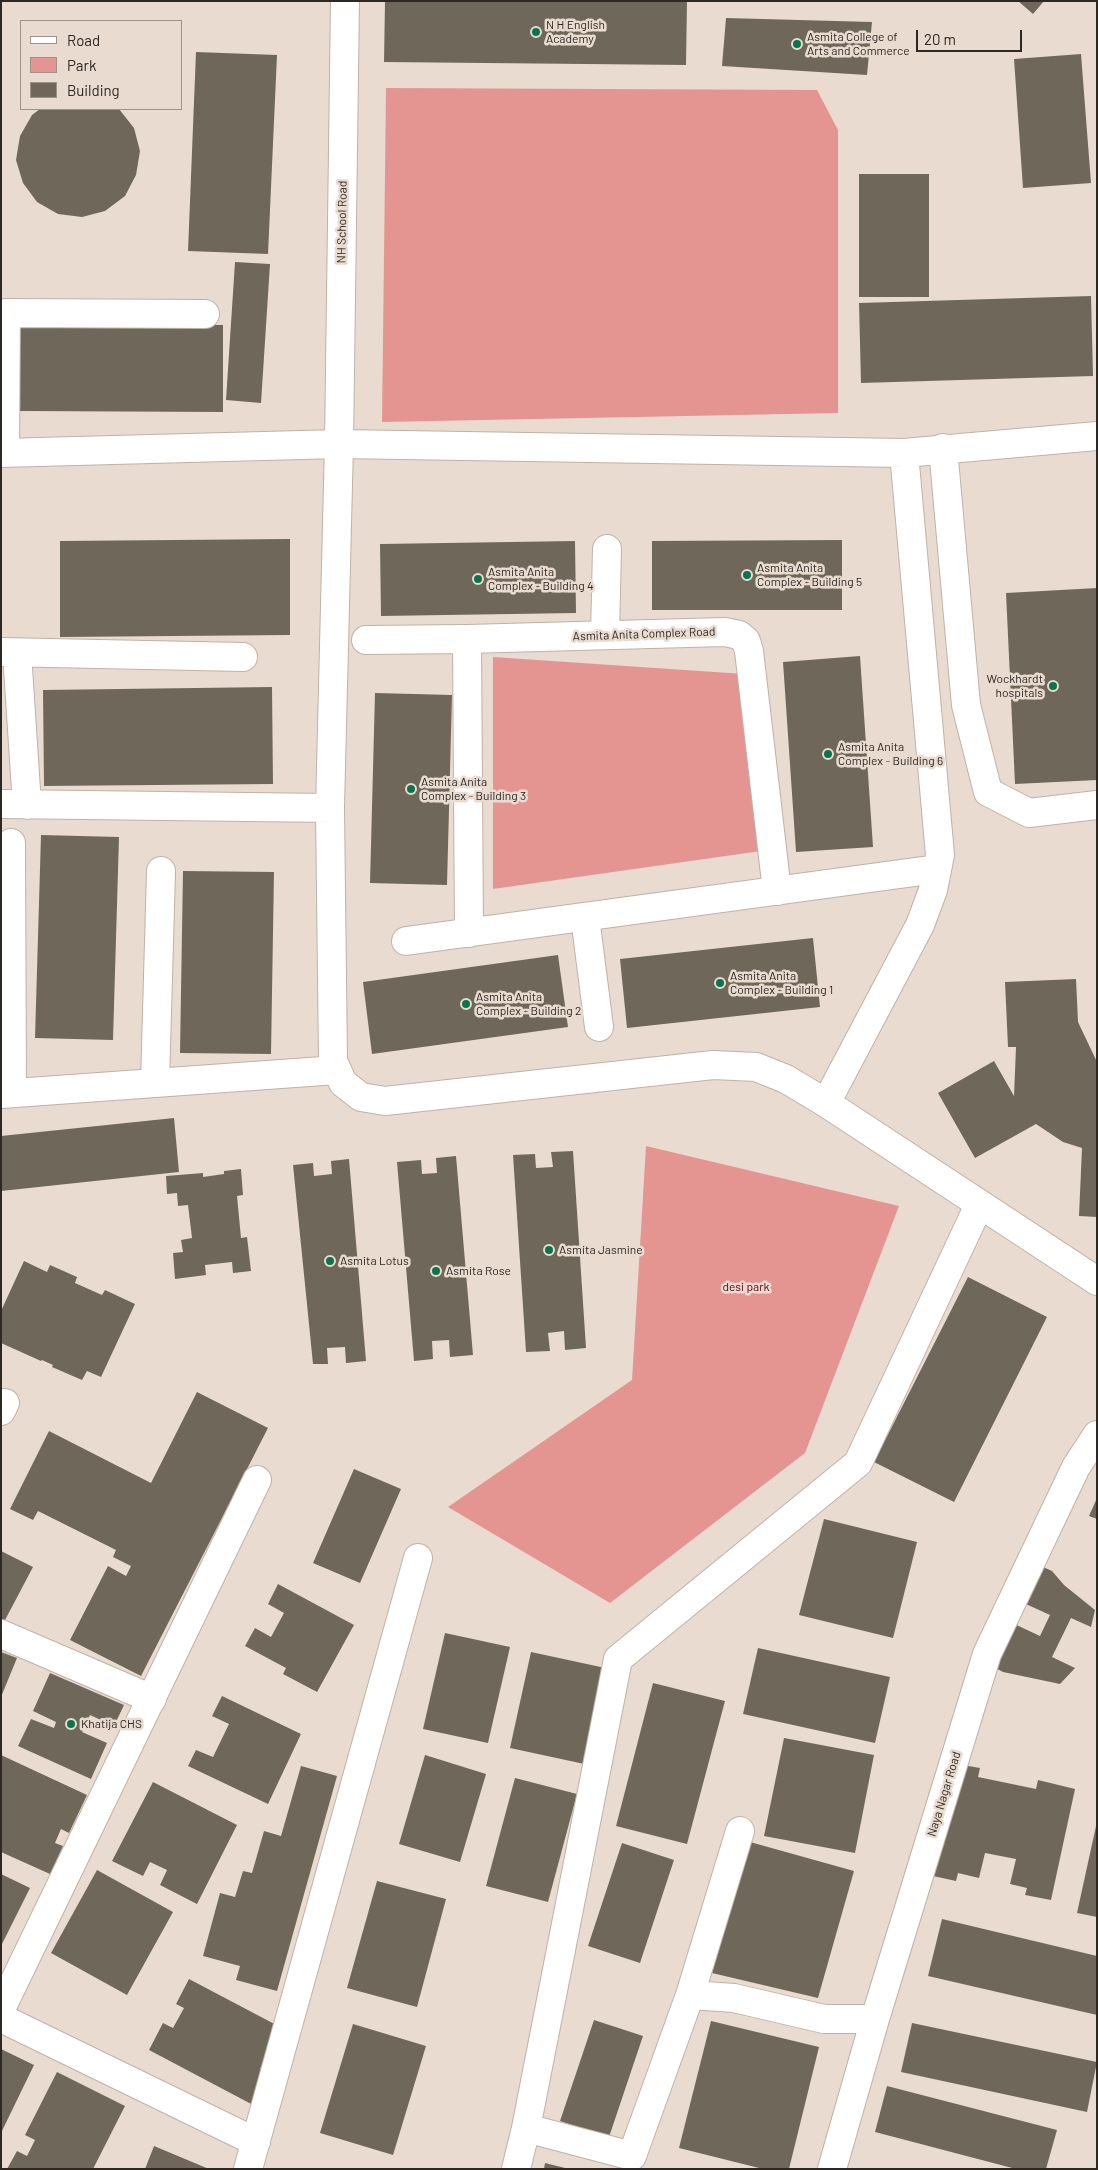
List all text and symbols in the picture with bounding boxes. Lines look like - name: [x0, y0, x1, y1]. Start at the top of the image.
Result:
- place label: N H English Academy: [546, 18, 605, 46]
- legend: [20, 20, 182, 110]
- scale bar: [918, 20, 1024, 52]
- marker: N H English Academy: [530, 26, 542, 38]
- place label: Asmita College of Arts and Commerce: [807, 30, 910, 58]
- text: 20 m: [924, 30, 956, 48]
- text: Road: [67, 31, 100, 49]
- marker: Asmita College of Arts and Commerce: [791, 38, 803, 50]
- text: Park: [67, 56, 96, 74]
- text: Building: [67, 81, 120, 99]
- street label: NH School Road: [334, 180, 350, 264]
- place label: Asmita Anita Complex - Building 5: [757, 561, 862, 589]
- place label: Asmita Anita Complex - Building 4: [488, 565, 594, 593]
- marker: Asmita Anita Complex - Building 5: [741, 569, 753, 581]
- marker: Asmita Anita Complex - Building 4: [472, 573, 484, 585]
- street label: Asmita Anita Complex Road: [572, 624, 716, 644]
- place label: Wockhardt hospitals: [986, 672, 1043, 700]
- marker: Wockhardt hospitals: [1047, 680, 1059, 692]
- place label: Asmita Anita Complex - Building 6: [838, 740, 943, 768]
- marker: Asmita Anita Complex - Building 6: [822, 748, 834, 760]
- place label: Asmita Anita Complex - Building 3: [421, 775, 526, 803]
- marker: Asmita Anita Complex - Building 3: [405, 783, 417, 795]
- place label: Asmita Anita Complex - Building 1: [730, 969, 833, 997]
- marker: Asmita Anita Complex - Building 1: [714, 977, 726, 989]
- place label: Asmita Anita Complex - Building 2: [476, 990, 582, 1018]
- marker: Asmita Anita Complex - Building 2: [460, 998, 472, 1010]
- place label: Asmita Jasmine: [559, 1243, 643, 1257]
- marker: Asmita Jasmine: [543, 1244, 555, 1256]
- place label: Asmita Lotus: [340, 1254, 409, 1268]
- marker: Asmita Lotus: [324, 1255, 336, 1267]
- place label: Asmita Rose: [446, 1264, 511, 1278]
- marker: Asmita Rose: [430, 1265, 442, 1277]
- park label: desi park: [722, 1280, 770, 1294]
- place label: Khatija CHS: [81, 1717, 142, 1731]
- marker: Khatija CHS: [65, 1718, 77, 1730]
- street label: Naya Nagar Road: [924, 1750, 964, 1838]

